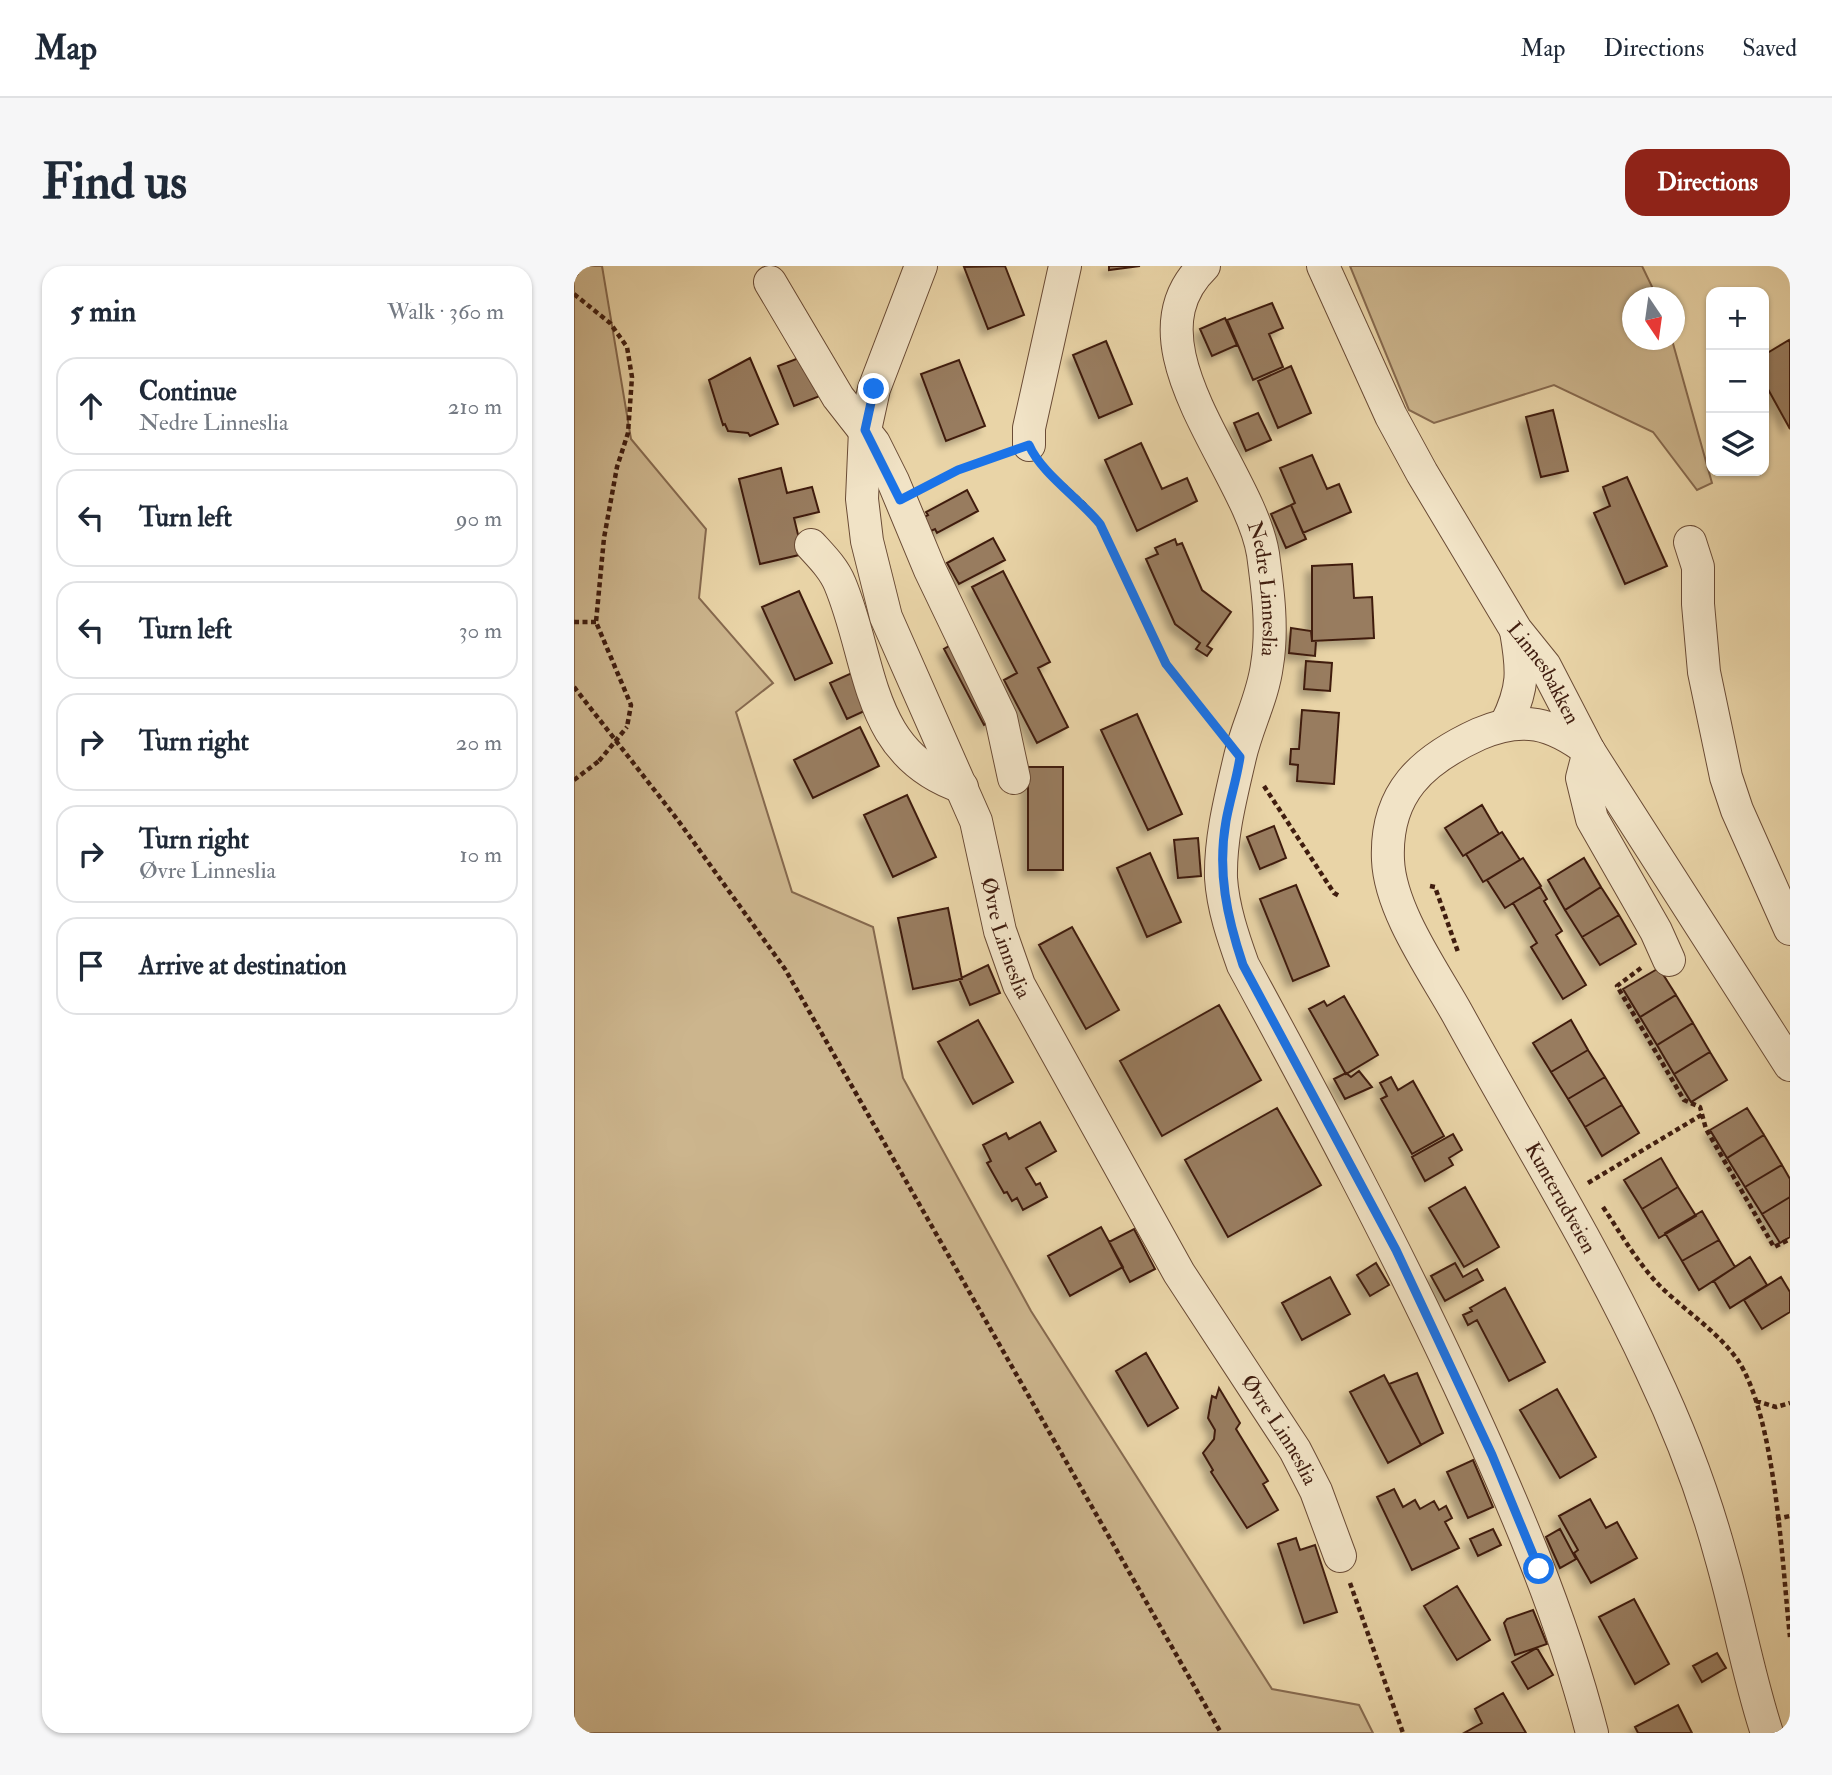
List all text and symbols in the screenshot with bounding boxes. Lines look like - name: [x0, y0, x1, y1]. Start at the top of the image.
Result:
- text: Map: [35, 28, 97, 69]
- text: Map: [1520, 33, 1565, 64]
- text: Directions: [1603, 33, 1704, 64]
- text: Saved: [1742, 33, 1797, 64]
- button: Directions: [1625, 149, 1790, 216]
- text: Find us: [42, 152, 187, 213]
- north arrow: [1622, 287, 1685, 350]
- map controls: [1706, 287, 1769, 476]
- button: +: [1706, 287, 1769, 350]
- text: 5 min: [70, 293, 136, 330]
- text: Walk · 360 m: [387, 297, 504, 326]
- button: −: [1706, 350, 1769, 413]
- route end: [858, 373, 889, 404]
- text: Continue: [139, 376, 237, 408]
- icon: ahead: [72, 387, 110, 425]
- text: 210 m: [448, 392, 502, 421]
- text: Nedre Linneslia: [139, 408, 288, 437]
- button: layers: [1706, 413, 1769, 476]
- icon: left: [72, 499, 110, 537]
- text: Turn left: [139, 502, 232, 534]
- text: 90 m: [456, 504, 502, 533]
- street label: Nedre Linneslia: [1241, 517, 1283, 658]
- icon: left: [72, 611, 110, 649]
- text: Turn left: [139, 614, 232, 646]
- text: 30 m: [459, 616, 502, 645]
- street label: Linnesbakken: [1501, 616, 1586, 729]
- icon: right: [72, 723, 110, 761]
- text: Turn right: [139, 726, 249, 758]
- text: 20 m: [456, 728, 502, 757]
- text: Turn right: [139, 824, 249, 856]
- icon: right: [72, 835, 110, 873]
- text: 10 m: [459, 840, 502, 869]
- text: Øvre Linneslia: [139, 856, 276, 885]
- street label: Øvre Linneslia: [975, 875, 1037, 1004]
- icon: arrive: [72, 947, 110, 985]
- text: Arrive at destination: [139, 950, 347, 982]
- street label: Kunterudveien: [1519, 1137, 1603, 1258]
- street label: Øvre Linneslia: [1236, 1369, 1324, 1490]
- route start: [1523, 1553, 1554, 1584]

